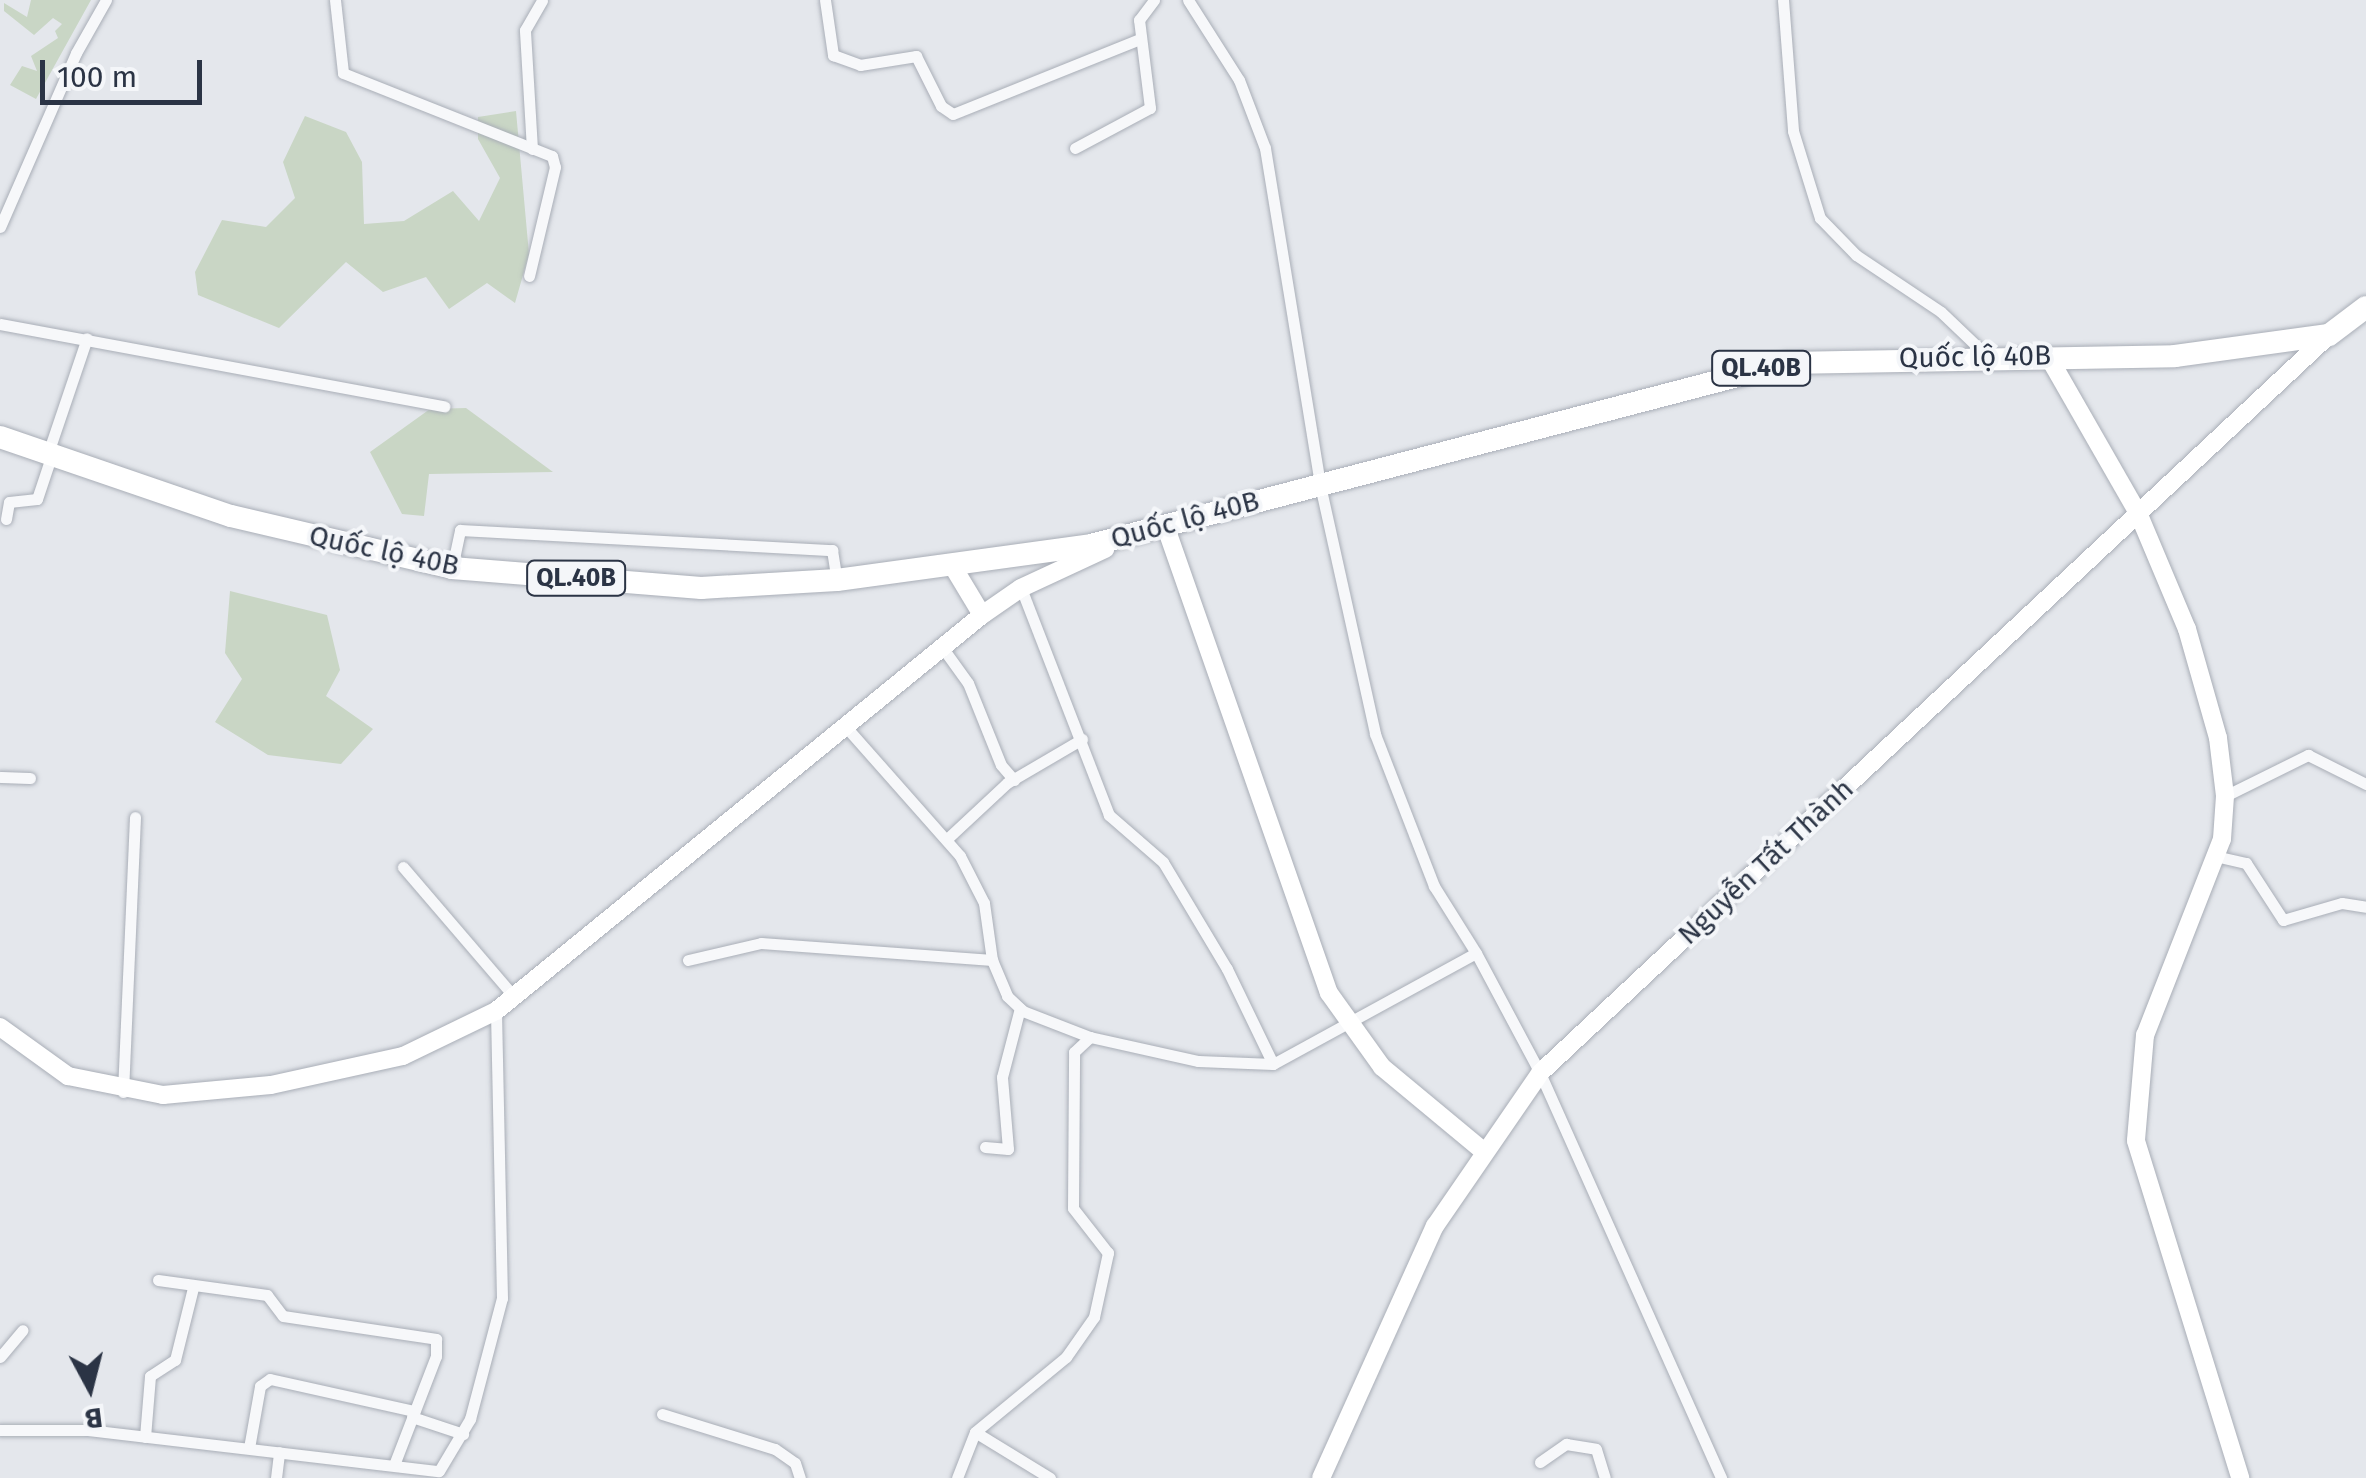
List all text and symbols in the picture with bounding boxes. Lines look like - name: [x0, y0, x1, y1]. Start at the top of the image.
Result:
- scale bar: [45, 40, 208, 102]
- text: 100 m: [57, 59, 137, 95]
- street label: Quốc lộ 40B: [1899, 339, 2051, 375]
- road number: QL.40B: [1711, 348, 1811, 388]
- street label: Quốc lộ 40B: [1107, 484, 1263, 556]
- street label: Quốc lộ 40B: [306, 519, 462, 583]
- road number: QL.40B: [526, 558, 626, 598]
- street label: Nguyễn Tất Thành: [1671, 772, 1861, 952]
- north arrow: [40, 1338, 140, 1438]
- text: B: [83, 1401, 104, 1436]

